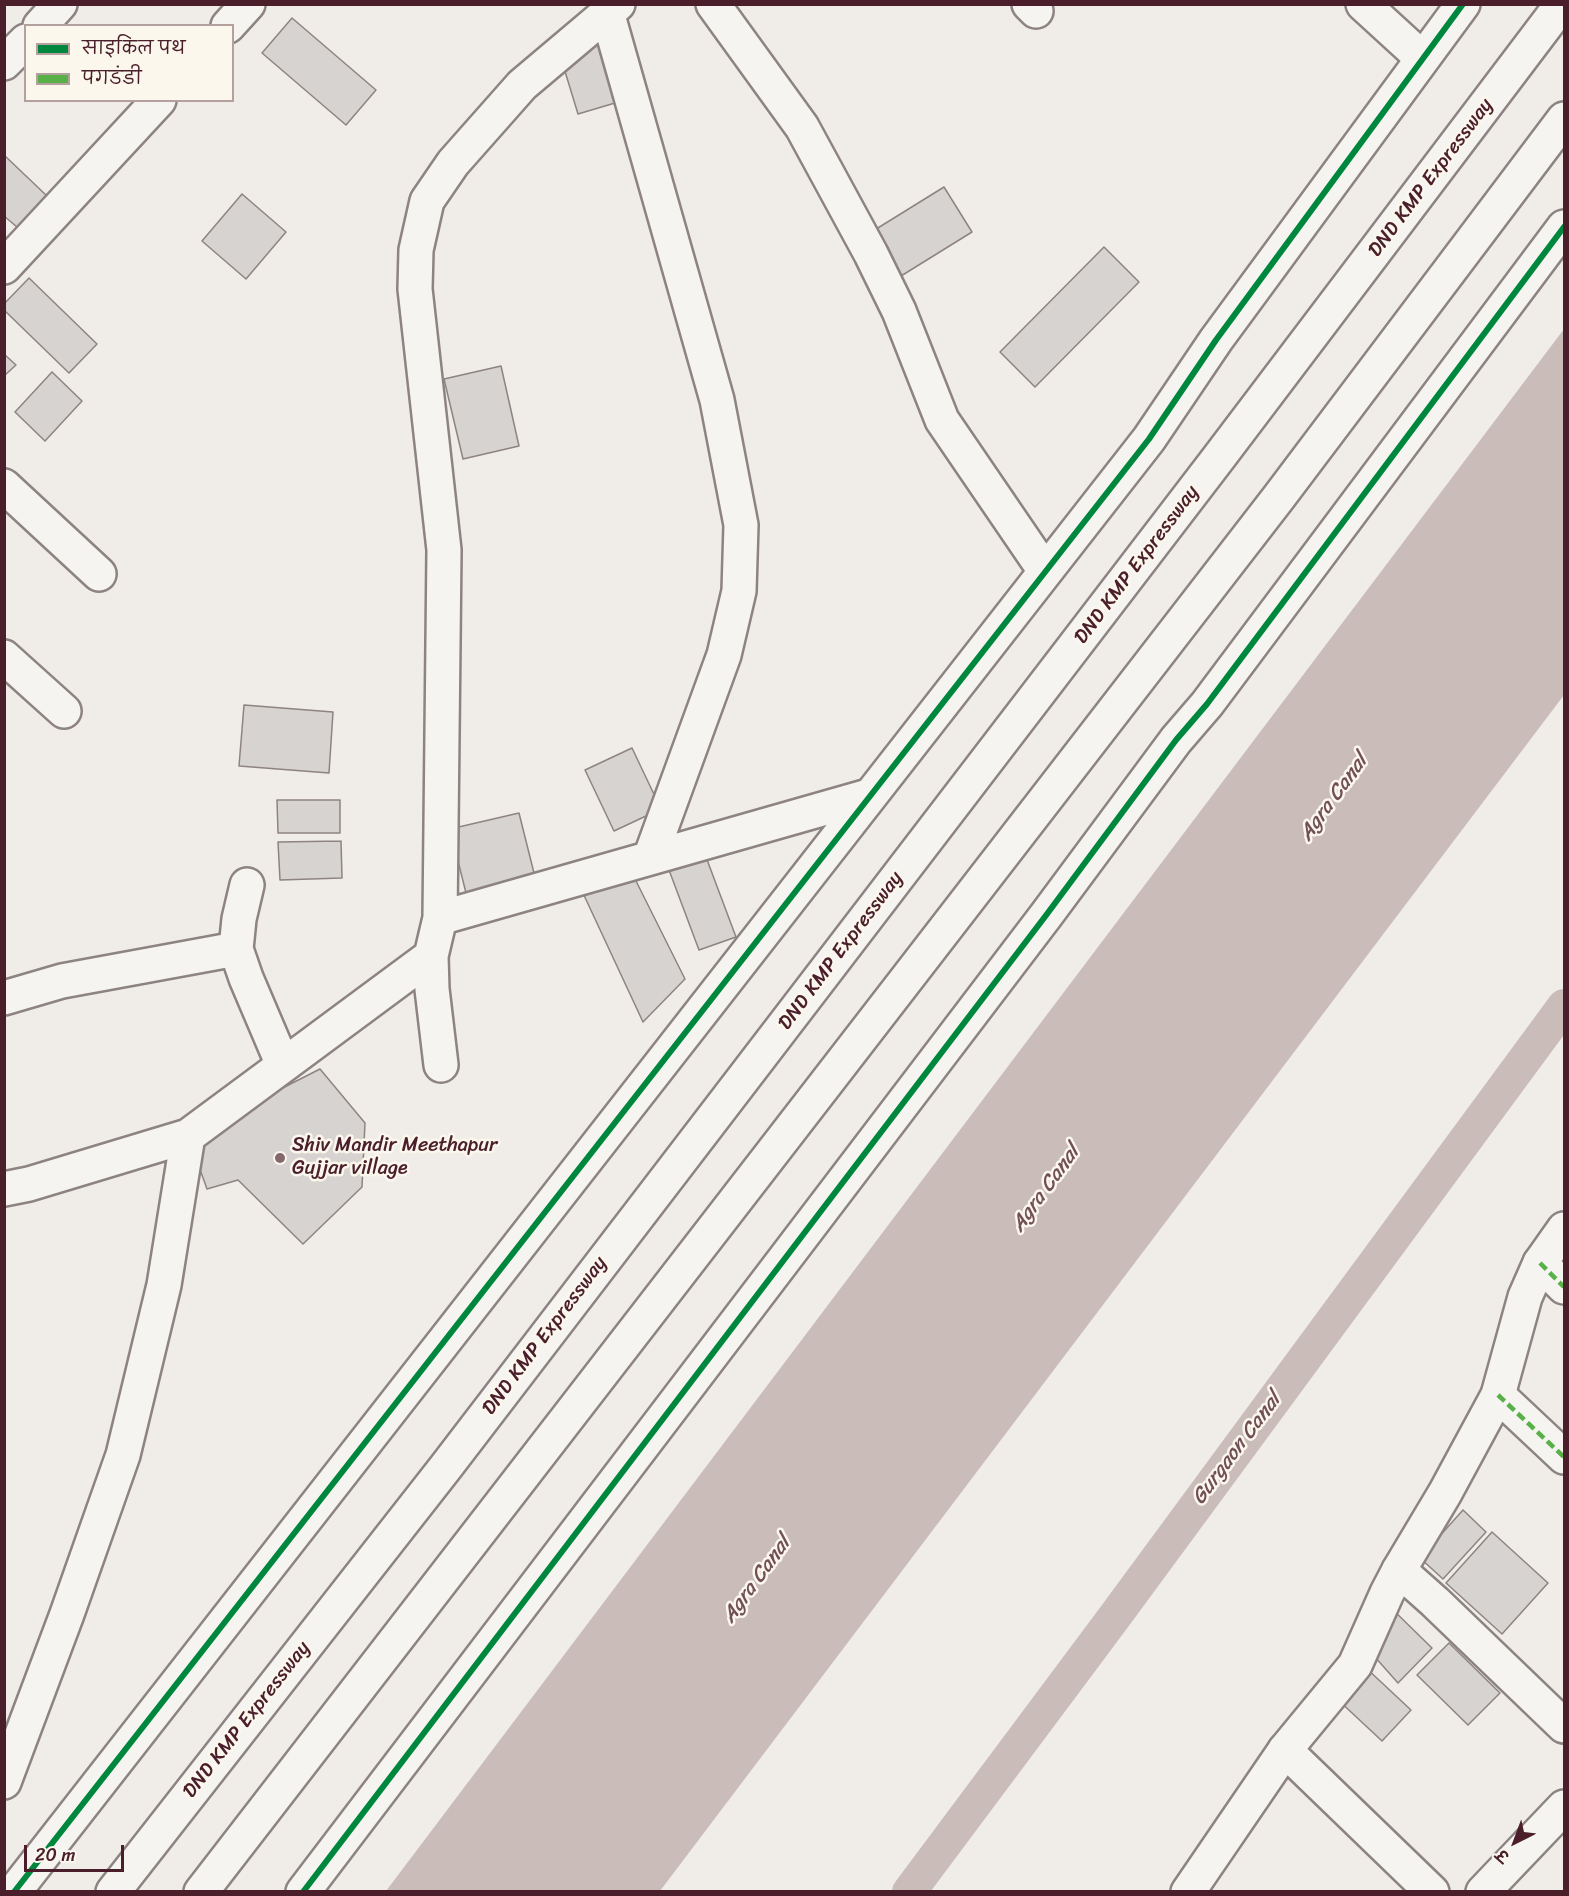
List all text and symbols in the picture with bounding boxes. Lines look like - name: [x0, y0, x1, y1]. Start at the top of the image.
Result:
- legend: [24, 24, 234, 102]
- text: साइकिल पथ: [82, 32, 185, 64]
- text: पगडंडी: [82, 62, 142, 94]
- street label: DND KMP Expressway: [1364, 94, 1498, 262]
- street label: DND KMP Expressway: [1070, 481, 1204, 649]
- water label: Agra Canal: [1294, 750, 1374, 846]
- street label: DND KMP Expressway: [774, 867, 908, 1035]
- place label: Shiv Mandir Meethapur Gujjar village: [292, 1134, 497, 1181]
- water label: Agra Canal: [1006, 1141, 1086, 1237]
- marker: Shiv Mandir Meethapur Gujjar village: [273, 1151, 287, 1165]
- street label: DND KMP Expressway: [478, 1252, 612, 1420]
- water label: Gurgaon Canal: [1187, 1388, 1287, 1510]
- water label: Agra Canal: [717, 1532, 797, 1628]
- street label: DND KMP Expressway: [178, 1637, 316, 1803]
- north arrow: [1485, 1812, 1545, 1872]
- scale bar: [27, 1833, 128, 1871]
- text: 20 m: [35, 1839, 75, 1871]
- text: उ: [1489, 1841, 1516, 1870]

